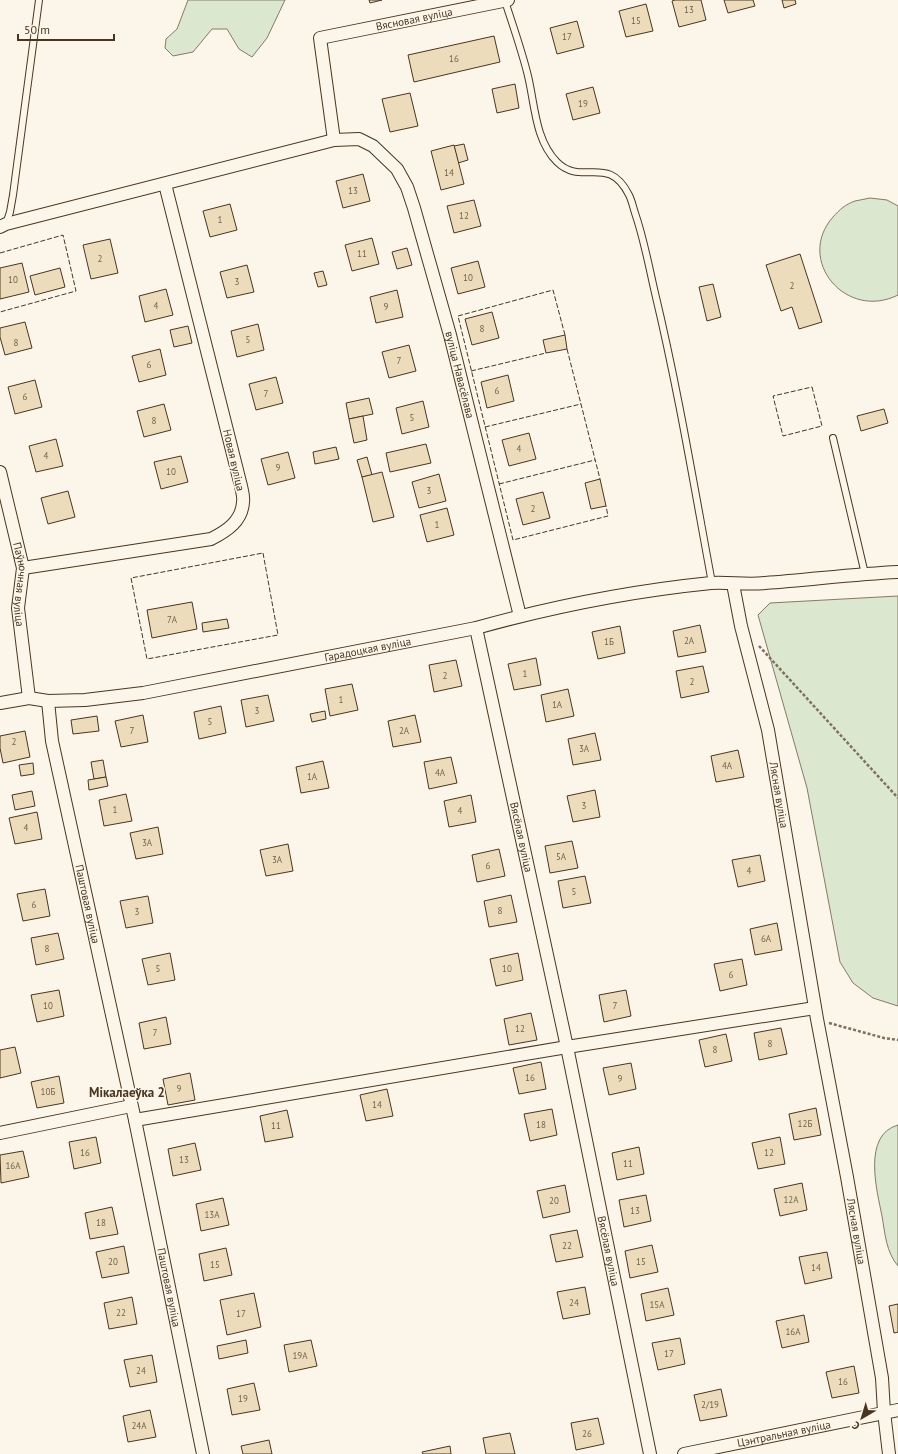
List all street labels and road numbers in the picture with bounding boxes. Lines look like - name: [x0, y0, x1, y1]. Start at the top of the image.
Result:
- street label: Вясновая вуліца: [374, 4, 454, 34]
- street label: вуліца Навасёлава: [442, 330, 478, 420]
- street label: Новая вуліца: [220, 428, 248, 492]
- street label: Паўночная вуліца: [10, 541, 30, 627]
- street label: Гарадоцкая вуліца: [323, 634, 412, 664]
- street label: Лясная вуліца: [766, 760, 792, 829]
- street label: Вясёлая вуліца: [507, 801, 536, 874]
- street label: Паштовая вуліца: [72, 863, 103, 945]
- street label: Лясная вуліца: [844, 1196, 869, 1265]
- street label: Вясёлая вуліца: [595, 1215, 623, 1287]
- street label: Паштовая вуліца: [154, 1247, 184, 1328]
- street label: Цэнтральная вуліца: [736, 1417, 832, 1450]

